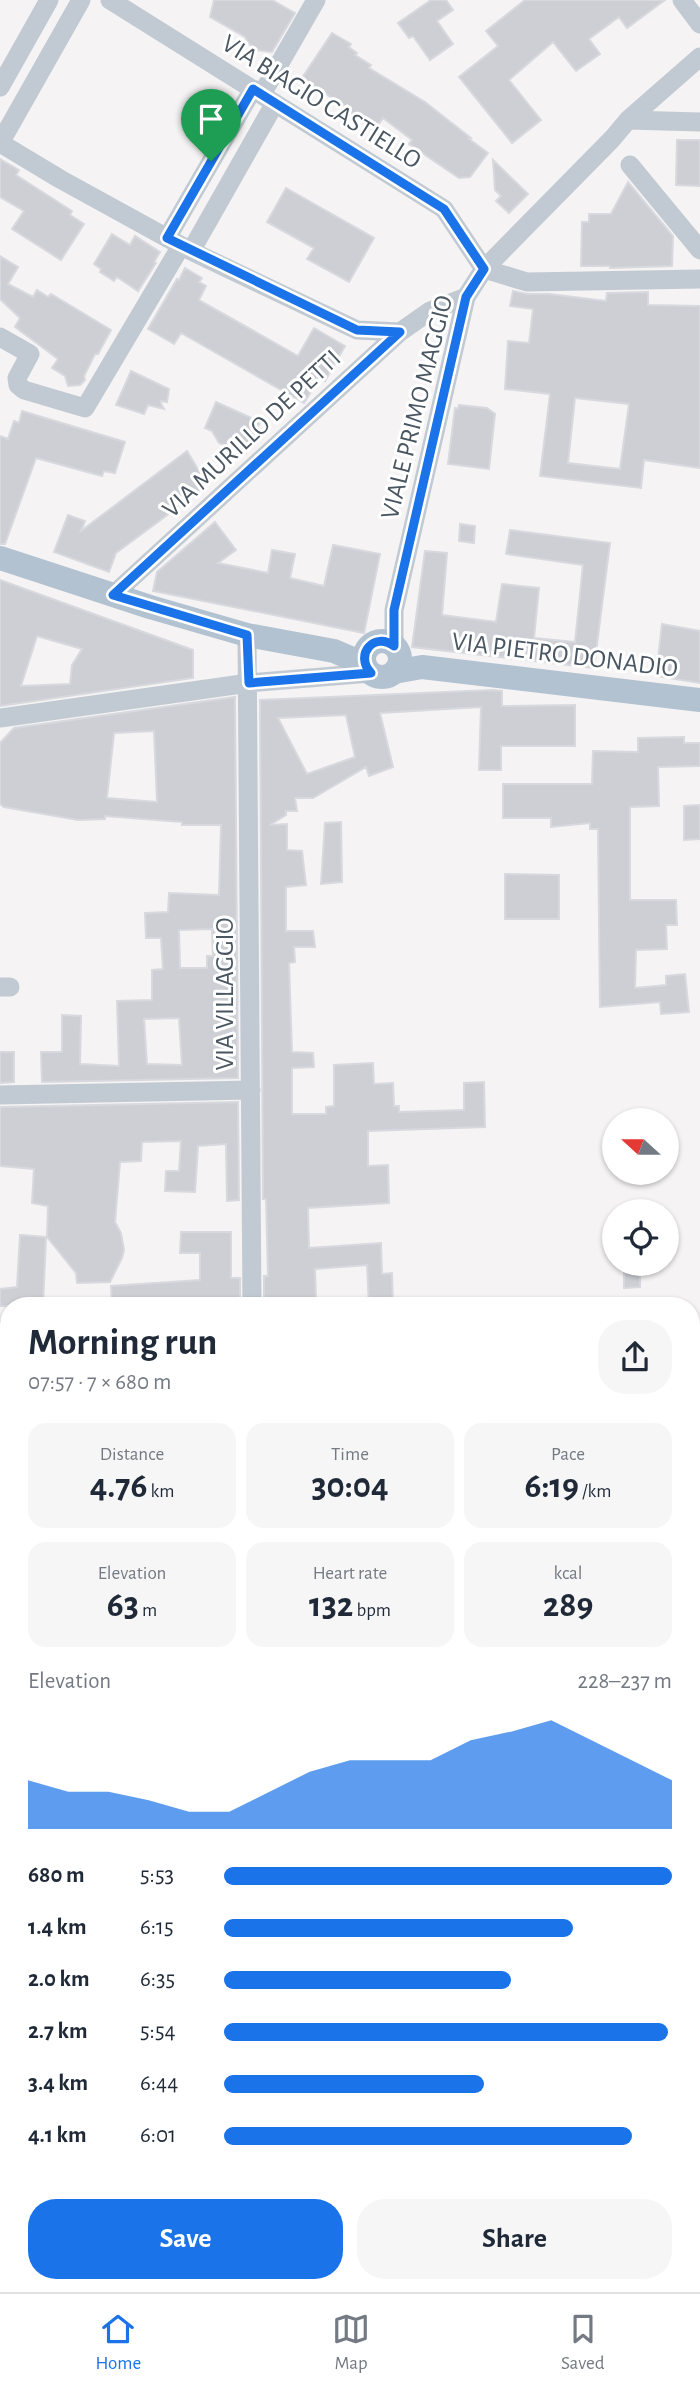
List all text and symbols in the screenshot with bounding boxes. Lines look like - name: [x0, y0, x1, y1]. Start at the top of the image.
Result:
- street label: VIA BIAGIO CASTIELLO: [217, 30, 426, 174]
- pin: [181, 89, 241, 161]
- icon: arrive: [192, 100, 230, 138]
- street label: VIALE PRIMO MAGGIO: [377, 293, 457, 522]
- street label: VIA MURILLO DE PETTI: [158, 345, 346, 523]
- street label: VIA PIETRO DONADIO: [450, 628, 679, 682]
- street label: VIA VILLAGGIO: [212, 917, 238, 1071]
- north arrow: [602, 1108, 679, 1185]
- map controls: [602, 1108, 679, 1276]
- button: locate: [602, 1199, 679, 1276]
- button: share: [598, 1320, 672, 1394]
- text: Morning run: [28, 1324, 217, 1362]
- text: 07:57 · 7 × 680 m: [28, 1371, 171, 1394]
- text: Distance: [100, 1445, 164, 1464]
- text: Time: [331, 1445, 369, 1464]
- text: Pace: [551, 1445, 585, 1464]
- text: 4.76: [90, 1469, 147, 1504]
- text: 30:04: [311, 1469, 389, 1504]
- text: 6:19: [525, 1469, 579, 1504]
- text: km: [147, 1482, 174, 1501]
- text: /km: [579, 1482, 611, 1501]
- text: Elevation: [98, 1564, 166, 1583]
- text: Heart rate: [313, 1564, 387, 1583]
- text: kcal: [554, 1564, 582, 1583]
- text: 63: [107, 1588, 139, 1623]
- text: 132: [309, 1588, 353, 1623]
- text: 289: [543, 1588, 593, 1623]
- text: m: [139, 1601, 157, 1620]
- text: bpm: [353, 1601, 391, 1620]
- text: Elevation: [28, 1670, 111, 1693]
- text: 228–237 m: [577, 1670, 672, 1693]
- text: 680 m: [28, 1864, 84, 1887]
- text: 5:53: [140, 1864, 174, 1887]
- text: 1.4 km: [28, 1916, 87, 1939]
- text: 6:15: [140, 1916, 174, 1939]
- text: 2.0 km: [28, 1968, 90, 1991]
- text: 6:35: [140, 1968, 175, 1991]
- text: 2.7 km: [28, 2020, 87, 2043]
- text: 5:54: [140, 2020, 176, 2043]
- text: 3.4 km: [28, 2072, 88, 2095]
- text: 6:44: [140, 2072, 178, 2095]
- text: 4.1 km: [28, 2124, 87, 2147]
- text: 6:01: [140, 2124, 176, 2147]
- button: Save: [28, 2199, 343, 2279]
- button: Share: [357, 2199, 672, 2279]
- tab: Home: [95, 2310, 141, 2375]
- tab: Map: [332, 2310, 370, 2375]
- tab: Saved: [561, 2310, 605, 2375]

